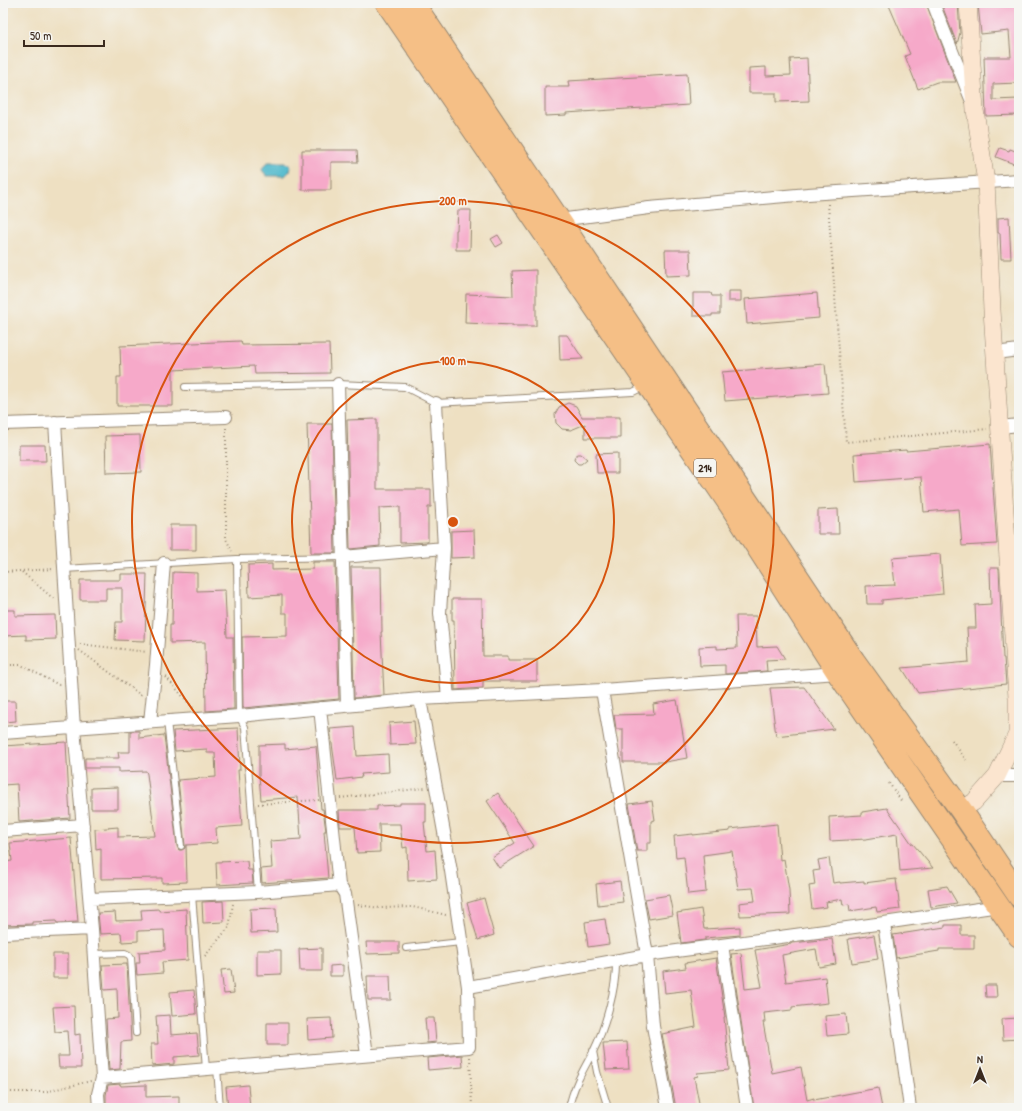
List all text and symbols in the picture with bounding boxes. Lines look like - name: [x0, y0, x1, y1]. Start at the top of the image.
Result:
- scale bar: [24, 22, 104, 48]
- text: 50 m: [30, 27, 51, 44]
- text: 200 m: [439, 192, 467, 209]
- text: 100 m: [440, 352, 466, 369]
- road number: 214: [694, 459, 716, 477]
- centre of rings: [446, 515, 460, 529]
- north arrow: [960, 1049, 1000, 1089]
- text: N: [977, 1052, 983, 1066]

